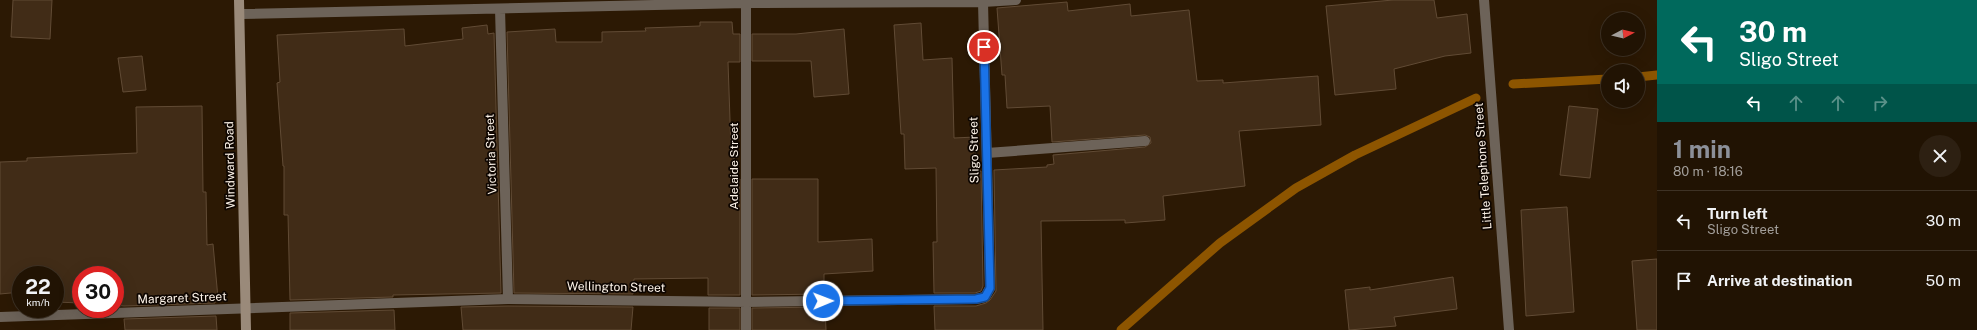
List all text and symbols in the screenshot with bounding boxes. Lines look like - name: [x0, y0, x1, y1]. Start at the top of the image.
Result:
- north arrow: [1601, 12, 1645, 56]
- map controls: [1601, 12, 1645, 108]
- text: 30 m: [1739, 15, 1807, 48]
- icon: left: [1673, 16, 1725, 68]
- pin: [967, 30, 1001, 64]
- icon: arrive: [973, 36, 995, 58]
- text: Sligo Street: [1739, 49, 1839, 70]
- button: sound: [1601, 64, 1645, 108]
- icon: left: [1743, 92, 1765, 114]
- icon: ahead: [1785, 92, 1807, 114]
- icon: ahead: [1827, 92, 1849, 114]
- icon: right: [1869, 92, 1891, 114]
- street label: Little Telephone Street: [1472, 102, 1494, 230]
- street label: Victoria Street: [483, 113, 499, 195]
- street label: Sligo Street: [966, 116, 982, 183]
- street label: Windward Road: [222, 121, 238, 209]
- street label: Adelaide Street: [727, 122, 741, 210]
- text: 1 min: [1673, 135, 1731, 163]
- button: close: [1919, 135, 1961, 177]
- text: 80 m · 18:16: [1673, 164, 1743, 179]
- text: Turn left: [1707, 205, 1768, 222]
- icon: left: [1673, 210, 1695, 232]
- text: 30 m: [1926, 212, 1961, 229]
- text: Sligo Street: [1707, 222, 1779, 237]
- speed limit sign: 30: [72, 266, 124, 318]
- icon: arrive: [1673, 270, 1695, 292]
- text: Arrive at destination: [1707, 272, 1852, 289]
- text: 50 m: [1926, 272, 1961, 289]
- text: 22: [25, 275, 51, 299]
- street label: Wellington Street: [567, 279, 666, 295]
- position arrow: [802, 280, 844, 322]
- street label: Margaret Street: [137, 289, 227, 307]
- text: km/h: [26, 296, 50, 308]

